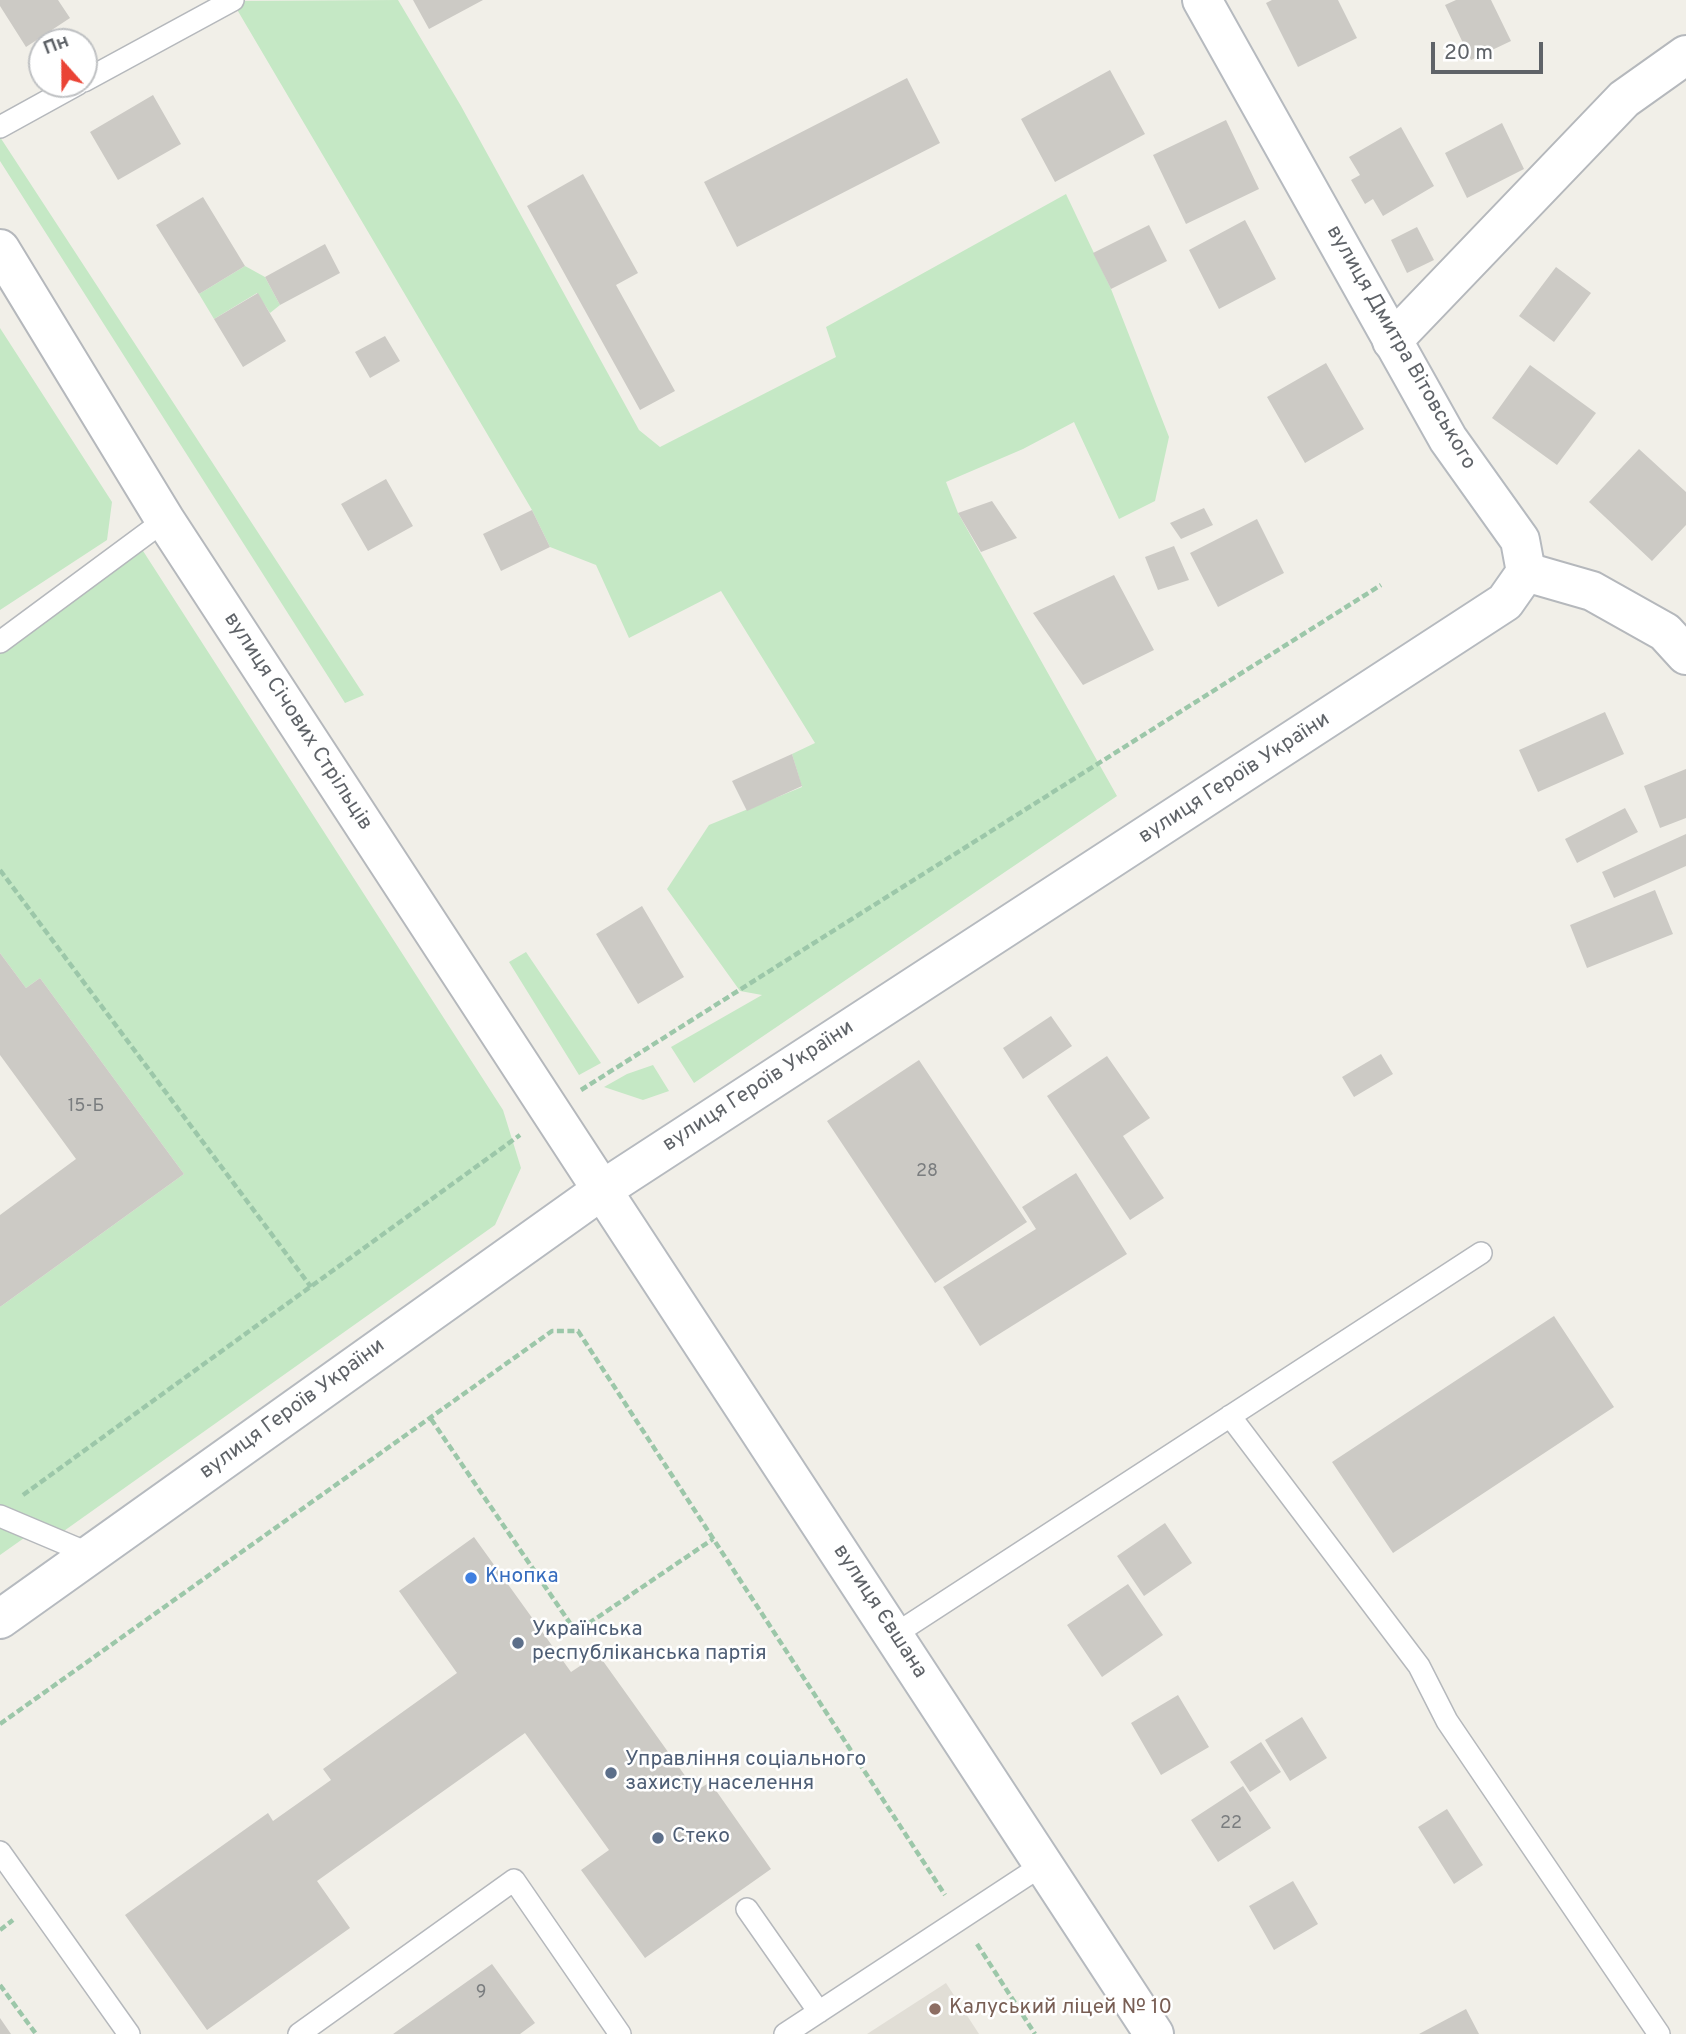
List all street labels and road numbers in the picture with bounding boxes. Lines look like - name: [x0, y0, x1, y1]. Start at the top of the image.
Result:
- street label: вулиця Дмитра Вітовського: [1320, 221, 1480, 475]
- street label: вулиця Січових Стрільців: [217, 608, 377, 836]
- street label: вулиця Героїв України: [1135, 708, 1335, 850]
- street label: вулиця Героїв України: [659, 1016, 859, 1158]
- street label: вулиця Героїв України: [195, 1334, 391, 1486]
- street label: вулиця Євшана: [826, 1540, 932, 1684]

